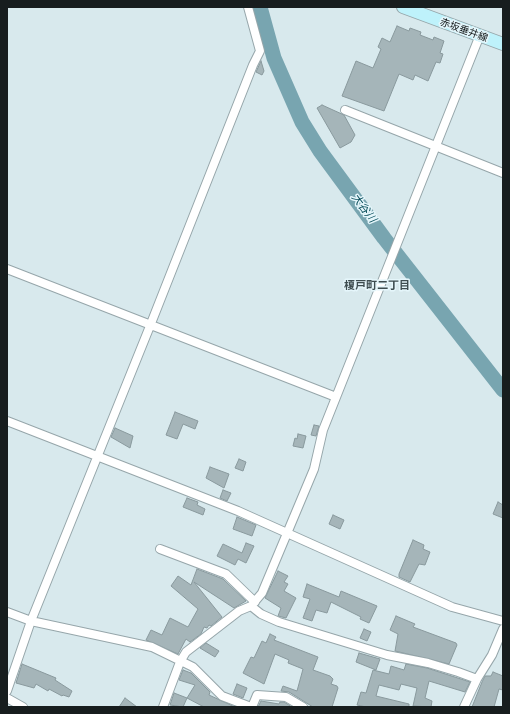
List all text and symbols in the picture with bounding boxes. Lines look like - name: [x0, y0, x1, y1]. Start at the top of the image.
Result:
- street label: 赤坂垂井線: [438, 16, 490, 44]
- water label: 大谷川: [349, 191, 379, 225]
- district label: 榎戸町二丁目: [344, 278, 410, 292]

